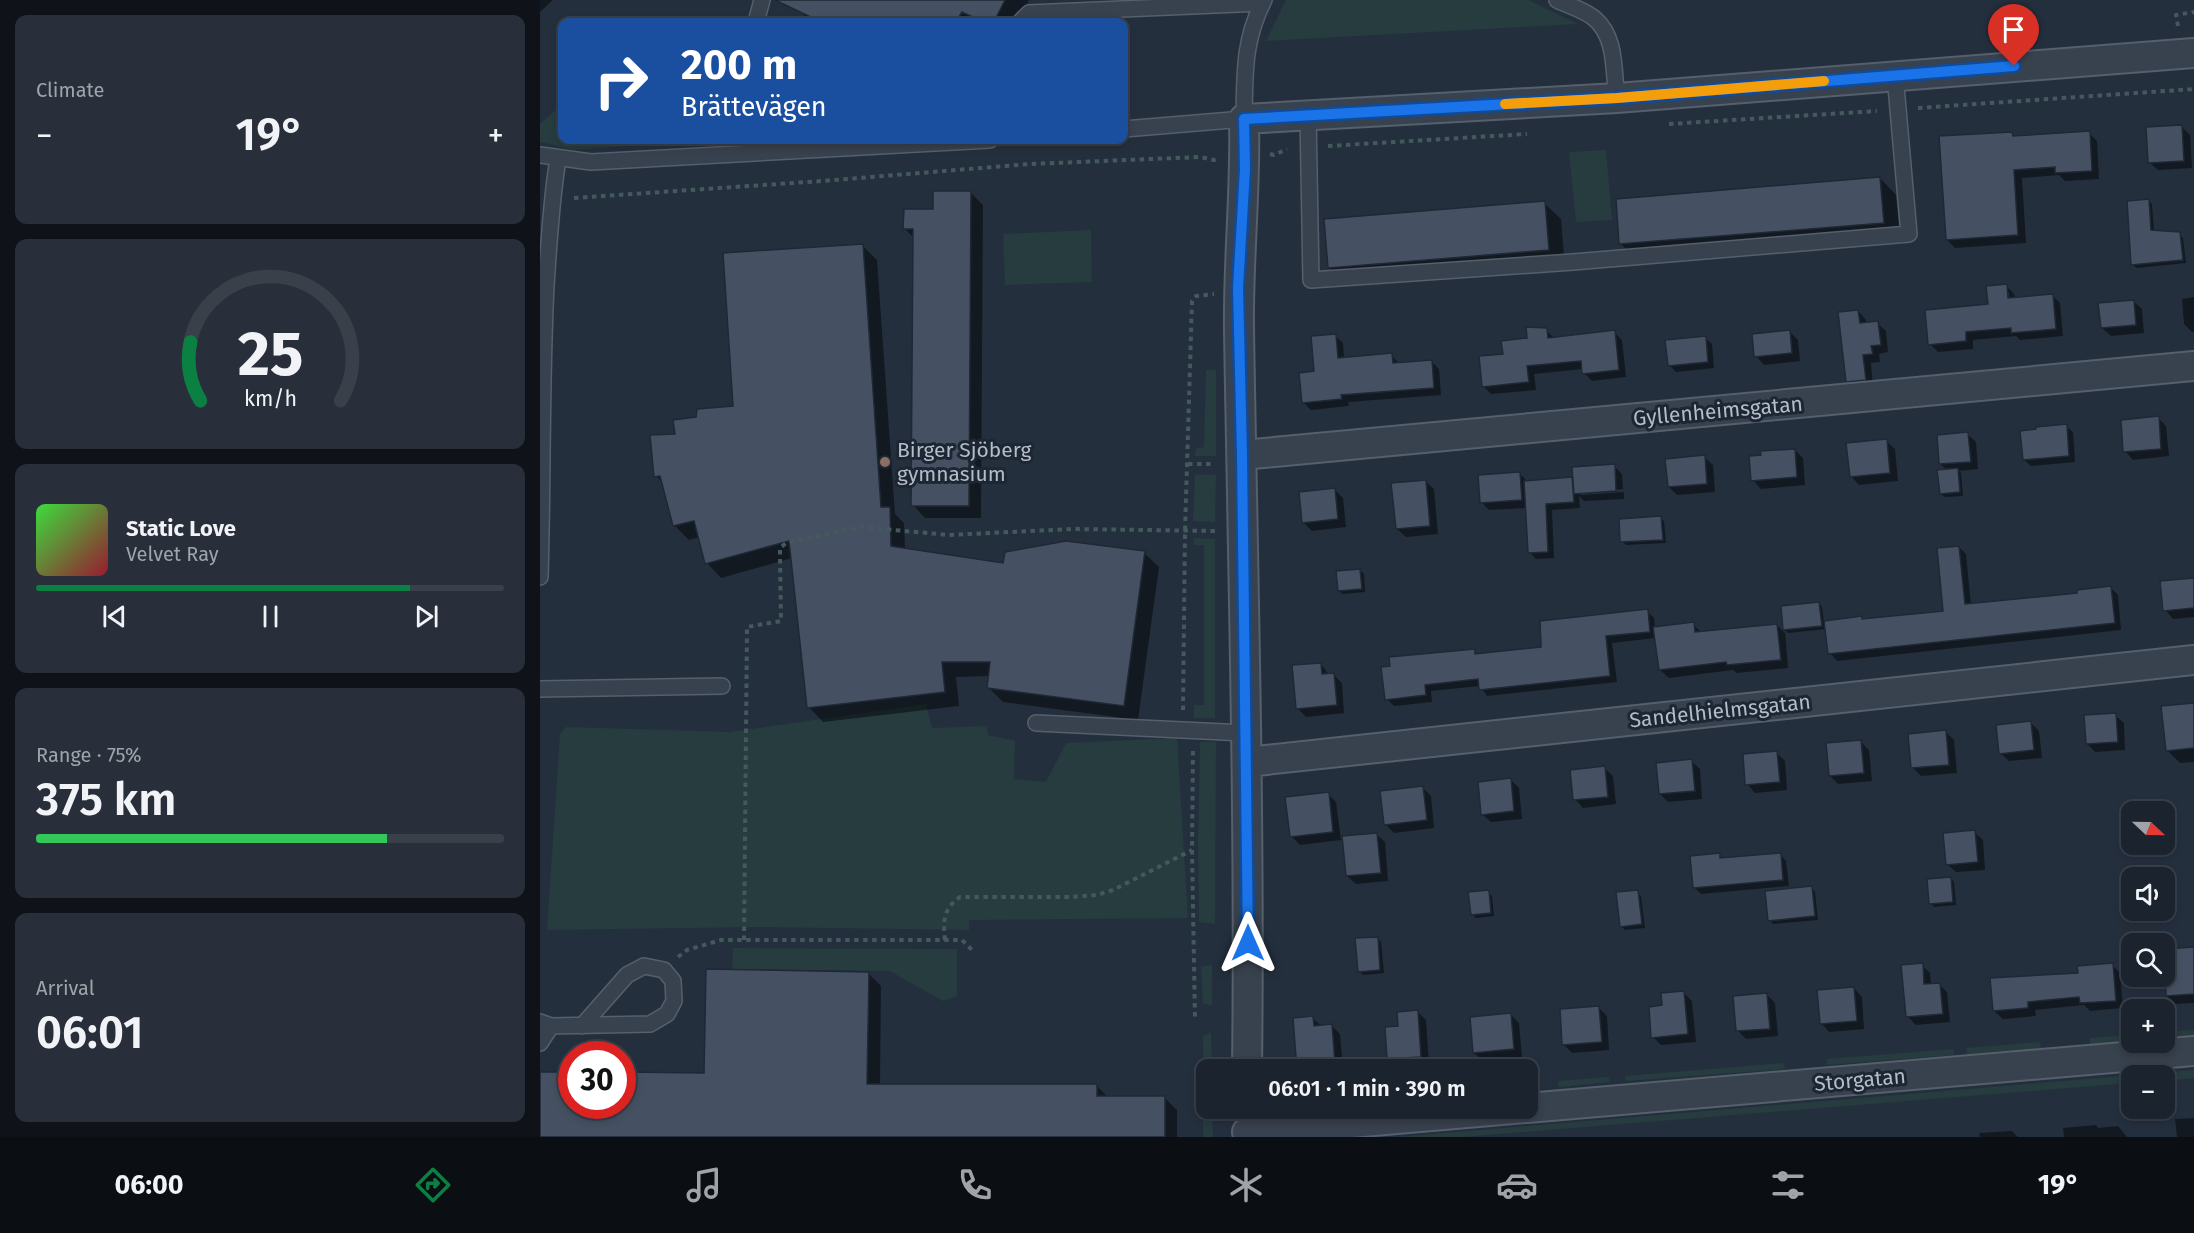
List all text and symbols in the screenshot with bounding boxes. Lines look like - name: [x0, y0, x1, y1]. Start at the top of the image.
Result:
- pin: [1988, 4, 2039, 66]
- icon: arrive: [1997, 13, 2030, 46]
- text: 200 m: [681, 40, 797, 90]
- icon: right: [582, 42, 660, 120]
- text: Climate: [36, 78, 104, 102]
- text: Brättevägen: [681, 91, 827, 123]
- text: 19°: [236, 108, 304, 162]
- text: −: [36, 116, 53, 156]
- text: +: [488, 116, 504, 156]
- text: 25: [237, 317, 303, 392]
- text: km/h: [243, 387, 297, 413]
- street label: Gyllenheimsgatan: [1632, 391, 1804, 431]
- place label: Birger Sjöberg gymnasium: [897, 437, 1031, 487]
- marker: Birger Sjöberg gymnasium: [878, 455, 892, 469]
- text: Static Love: [126, 515, 236, 542]
- text: Velvet Ray: [126, 542, 219, 566]
- icon: previous: [98, 600, 131, 633]
- icon: pause: [254, 600, 287, 633]
- icon: next: [410, 600, 443, 633]
- street label: Sandelhielmsgatan: [1628, 689, 1812, 733]
- text: Range · 75%: [36, 743, 142, 767]
- text: 375 km: [36, 773, 176, 827]
- north arrow: [2121, 801, 2175, 855]
- map controls: [2121, 801, 2175, 1119]
- button: sound: [2121, 867, 2175, 921]
- position arrow: [1216, 911, 1280, 975]
- button: search: [2121, 933, 2175, 987]
- text: Arrival: [36, 976, 95, 1000]
- button: +: [2121, 999, 2175, 1053]
- text: 06:01: [36, 1006, 143, 1060]
- speed limit sign: 30: [558, 1041, 636, 1119]
- street label: Storgatan: [1813, 1063, 1907, 1097]
- button: −: [2121, 1065, 2175, 1119]
- text: 06:01 · 1 min · 390 m: [1268, 1075, 1466, 1102]
- icon: directions: [412, 1164, 454, 1206]
- icon: music: [683, 1164, 725, 1206]
- icon: phone: [954, 1164, 996, 1206]
- icon: climate: [1225, 1164, 1267, 1206]
- icon: car: [1496, 1164, 1538, 1206]
- icon: filters: [1767, 1164, 1809, 1206]
- text: 06:00: [114, 1169, 184, 1201]
- text: 19°: [2038, 1169, 2079, 1201]

